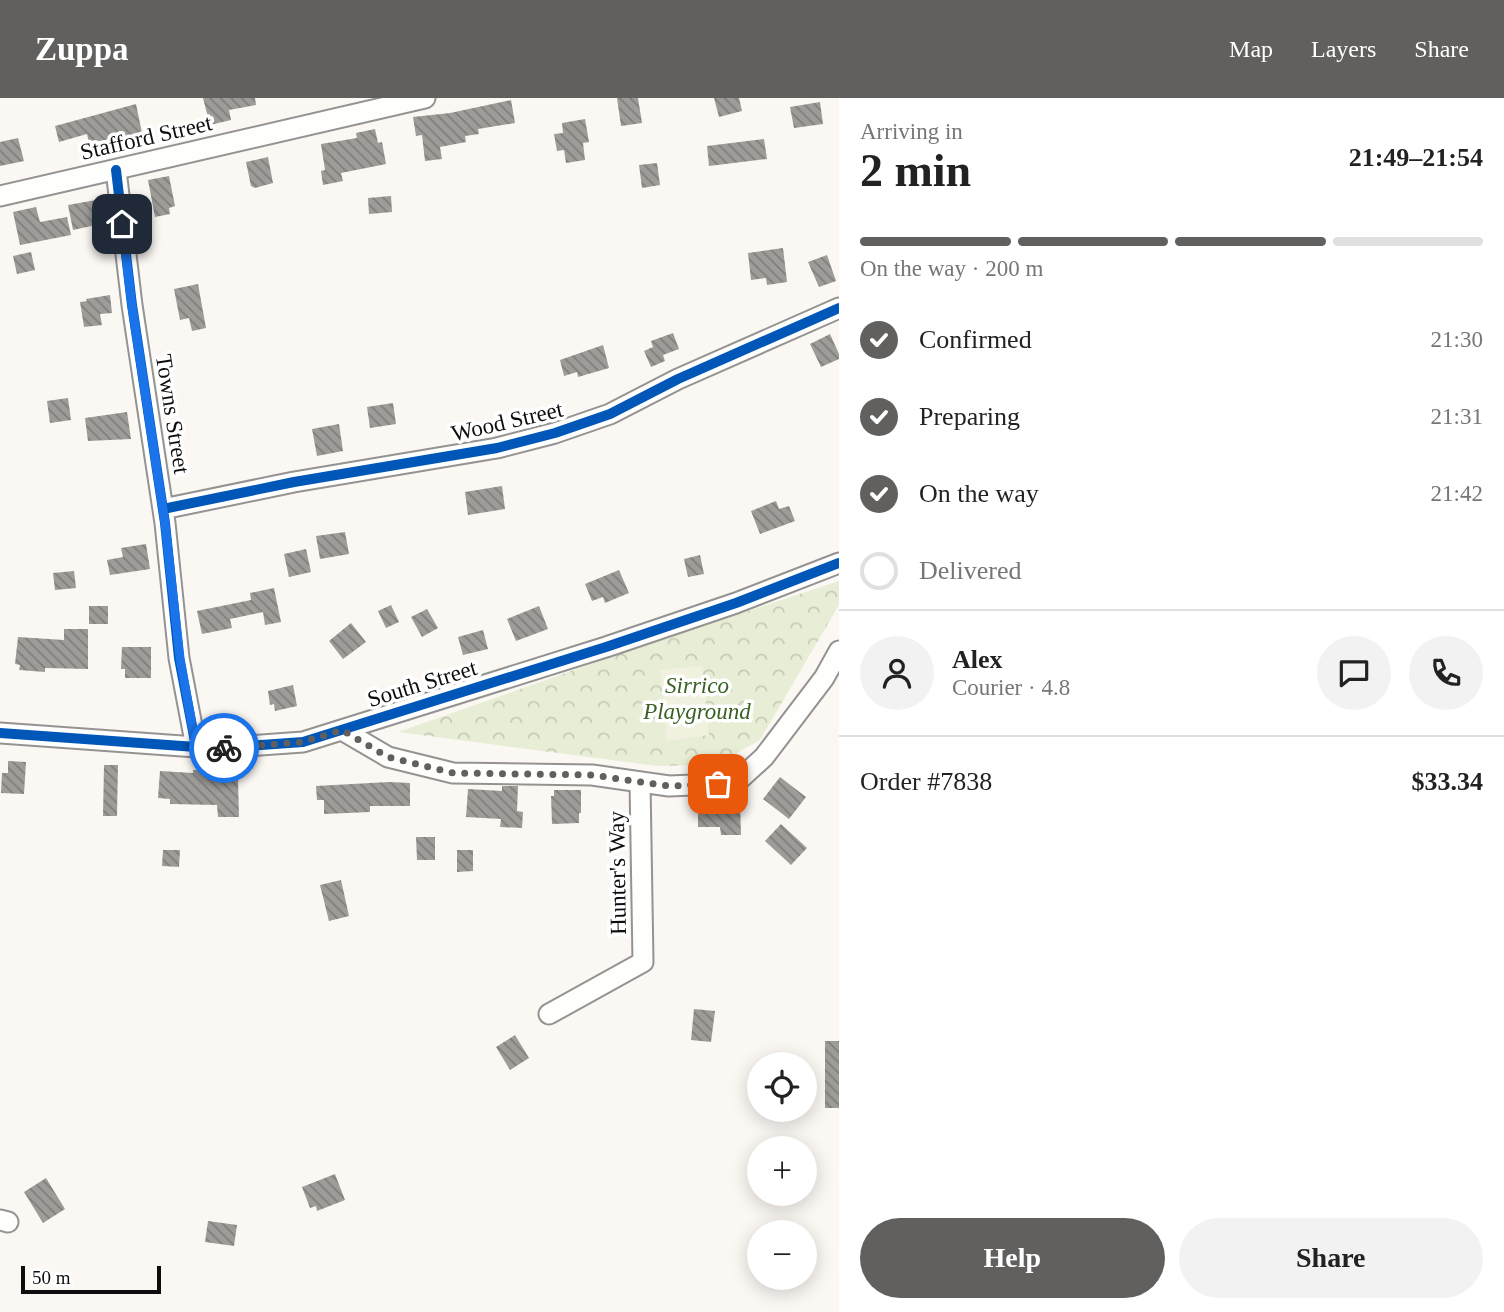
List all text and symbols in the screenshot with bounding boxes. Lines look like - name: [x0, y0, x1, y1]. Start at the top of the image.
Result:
- text: Zuppa: [35, 31, 129, 67]
- text: Map: [1229, 36, 1273, 62]
- text: Layers: [1311, 36, 1376, 62]
- text: Share: [1414, 36, 1469, 62]
- street label: Stafford Street: [78, 110, 215, 165]
- text: Arriving in: [860, 119, 963, 144]
- text: 21:49–21:54: [1349, 143, 1483, 172]
- text: 2 min: [860, 145, 971, 196]
- pin: [92, 194, 152, 254]
- icon: home: [103, 205, 141, 243]
- text: On the way · 200 m: [860, 256, 1043, 281]
- icon: check: [860, 321, 898, 359]
- text: Confirmed: [919, 325, 1032, 354]
- text: 21:30: [1431, 327, 1483, 352]
- street label: Towns Street: [151, 353, 194, 476]
- street label: Wood Street: [449, 396, 566, 446]
- icon: check: [860, 398, 898, 436]
- text: Preparing: [919, 402, 1020, 431]
- text: 21:31: [1431, 404, 1483, 429]
- icon: check: [860, 475, 898, 513]
- text: On the way: [919, 479, 1039, 508]
- text: 21:42: [1431, 481, 1483, 506]
- text: Delivered: [919, 556, 1022, 585]
- button: person: [860, 636, 934, 710]
- button: chat: [1317, 636, 1391, 710]
- button: phone: [1409, 636, 1483, 710]
- text: Alex: [952, 645, 1003, 674]
- street label: South Street: [364, 655, 480, 712]
- park label: Sirrico Playground: [642, 673, 751, 724]
- text: Courier · 4.8: [952, 675, 1070, 700]
- courier: [189, 713, 259, 783]
- icon: bike: [205, 729, 243, 767]
- pin: [688, 754, 748, 814]
- icon: bag: [699, 765, 737, 803]
- text: Order #7838: [860, 767, 992, 796]
- text: $33.34: [1412, 767, 1483, 796]
- street label: Hunter's Way: [604, 810, 631, 935]
- map controls: [747, 1052, 817, 1290]
- button: locate: [747, 1052, 817, 1122]
- button: +: [747, 1136, 817, 1206]
- button: Help: [860, 1218, 1165, 1298]
- button: Share: [1179, 1218, 1483, 1298]
- button: −: [747, 1220, 817, 1290]
- scale bar: [21, 1263, 161, 1295]
- text: 50 m: [32, 1267, 71, 1288]

